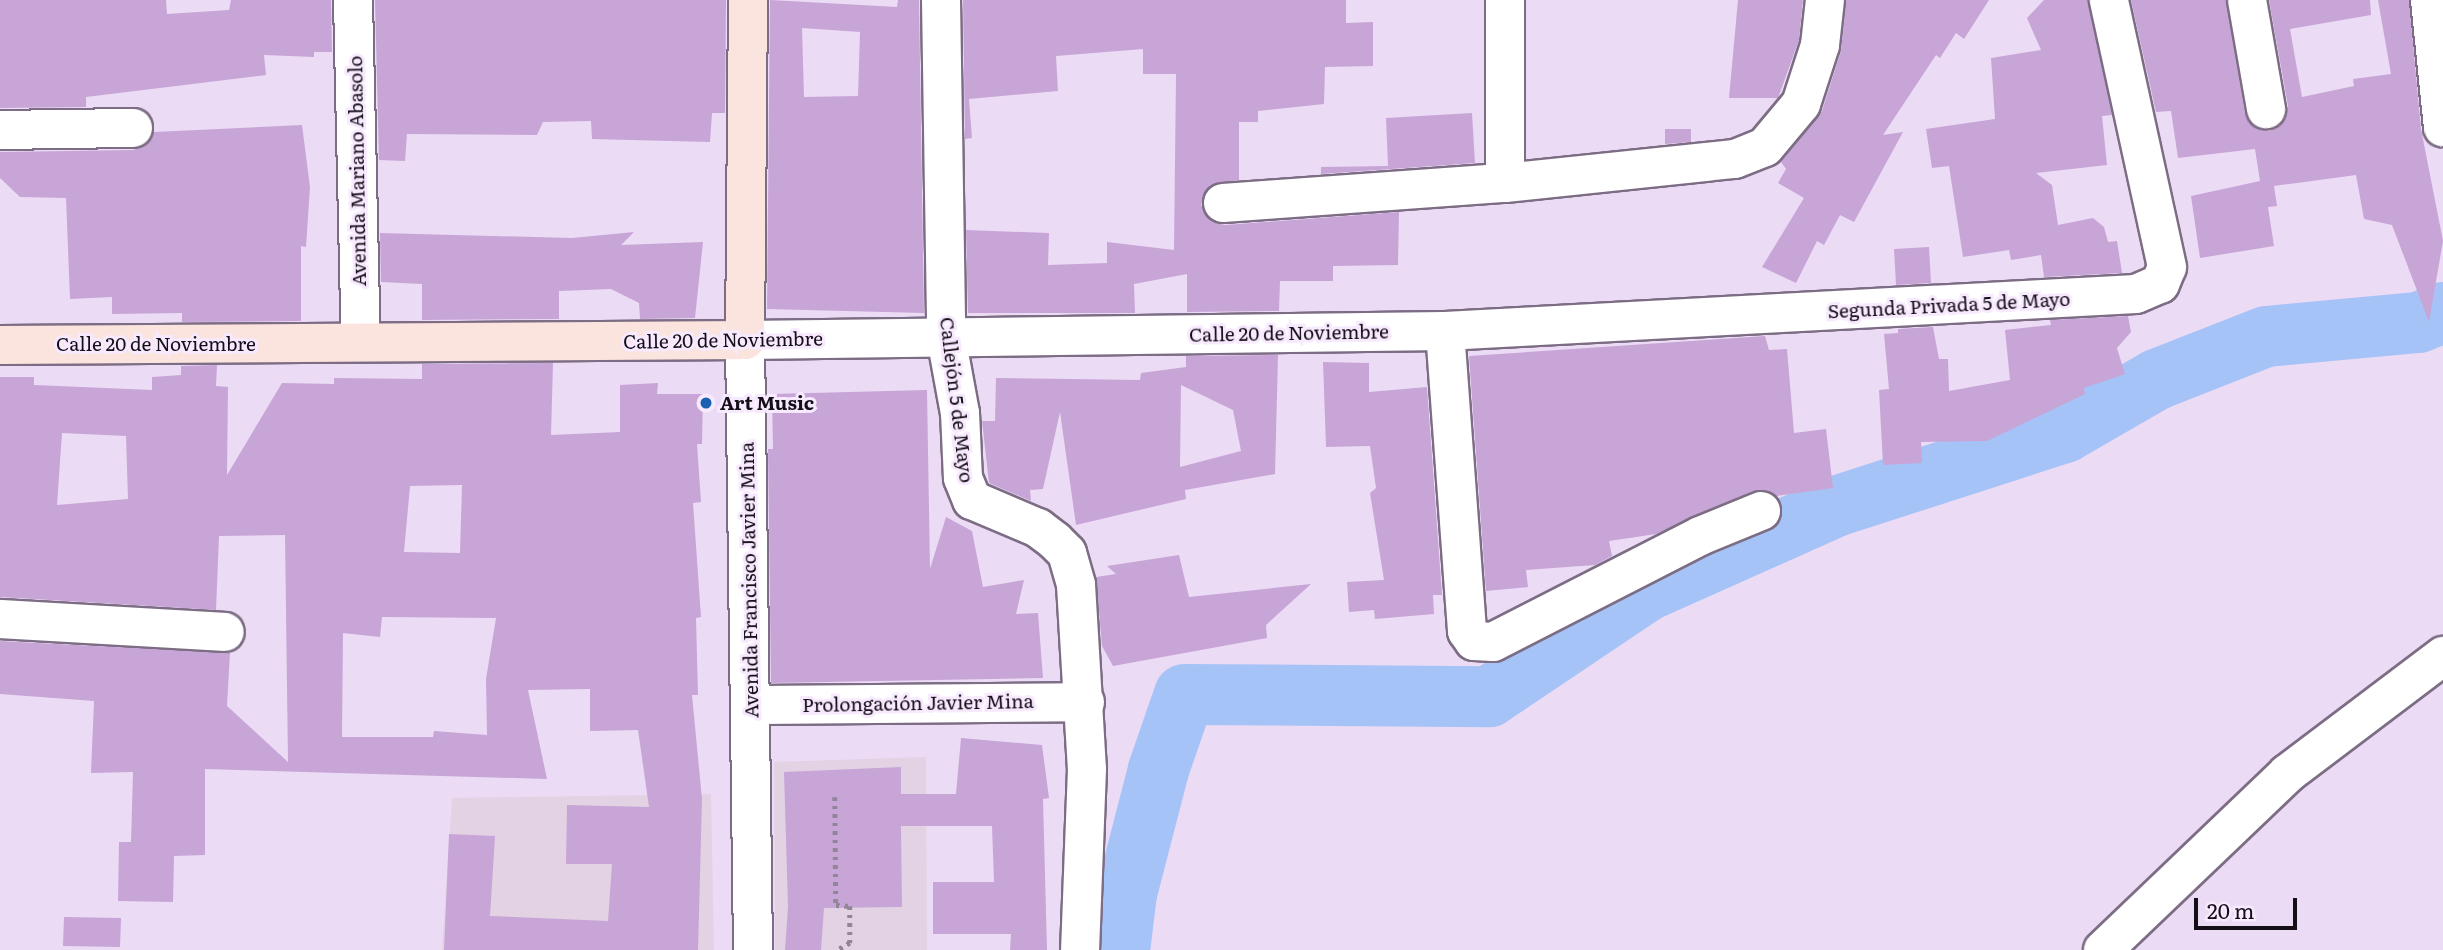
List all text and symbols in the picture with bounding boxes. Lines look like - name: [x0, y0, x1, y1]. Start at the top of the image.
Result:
- street label: Avenida Mariano Abasolo: [344, 55, 370, 287]
- street label: Segunda Privada 5 de Mayo: [1827, 287, 2071, 323]
- street label: Callejón 5 de Mayo: [936, 316, 978, 484]
- street label: Calle 20 de Noviembre: [1189, 320, 1389, 346]
- street label: Calle 20 de Noviembre: [623, 327, 823, 353]
- street label: Calle 20 de Noviembre: [56, 333, 256, 355]
- place label: Art Music: [720, 392, 814, 414]
- marker: Art Music: [698, 395, 714, 411]
- street label: Avenida Francisco Javier Mina: [735, 442, 763, 718]
- street label: Prolongación Javier Mina: [802, 690, 1034, 716]
- scale bar: [2198, 884, 2301, 928]
- text: 20 m: [2207, 894, 2254, 925]

